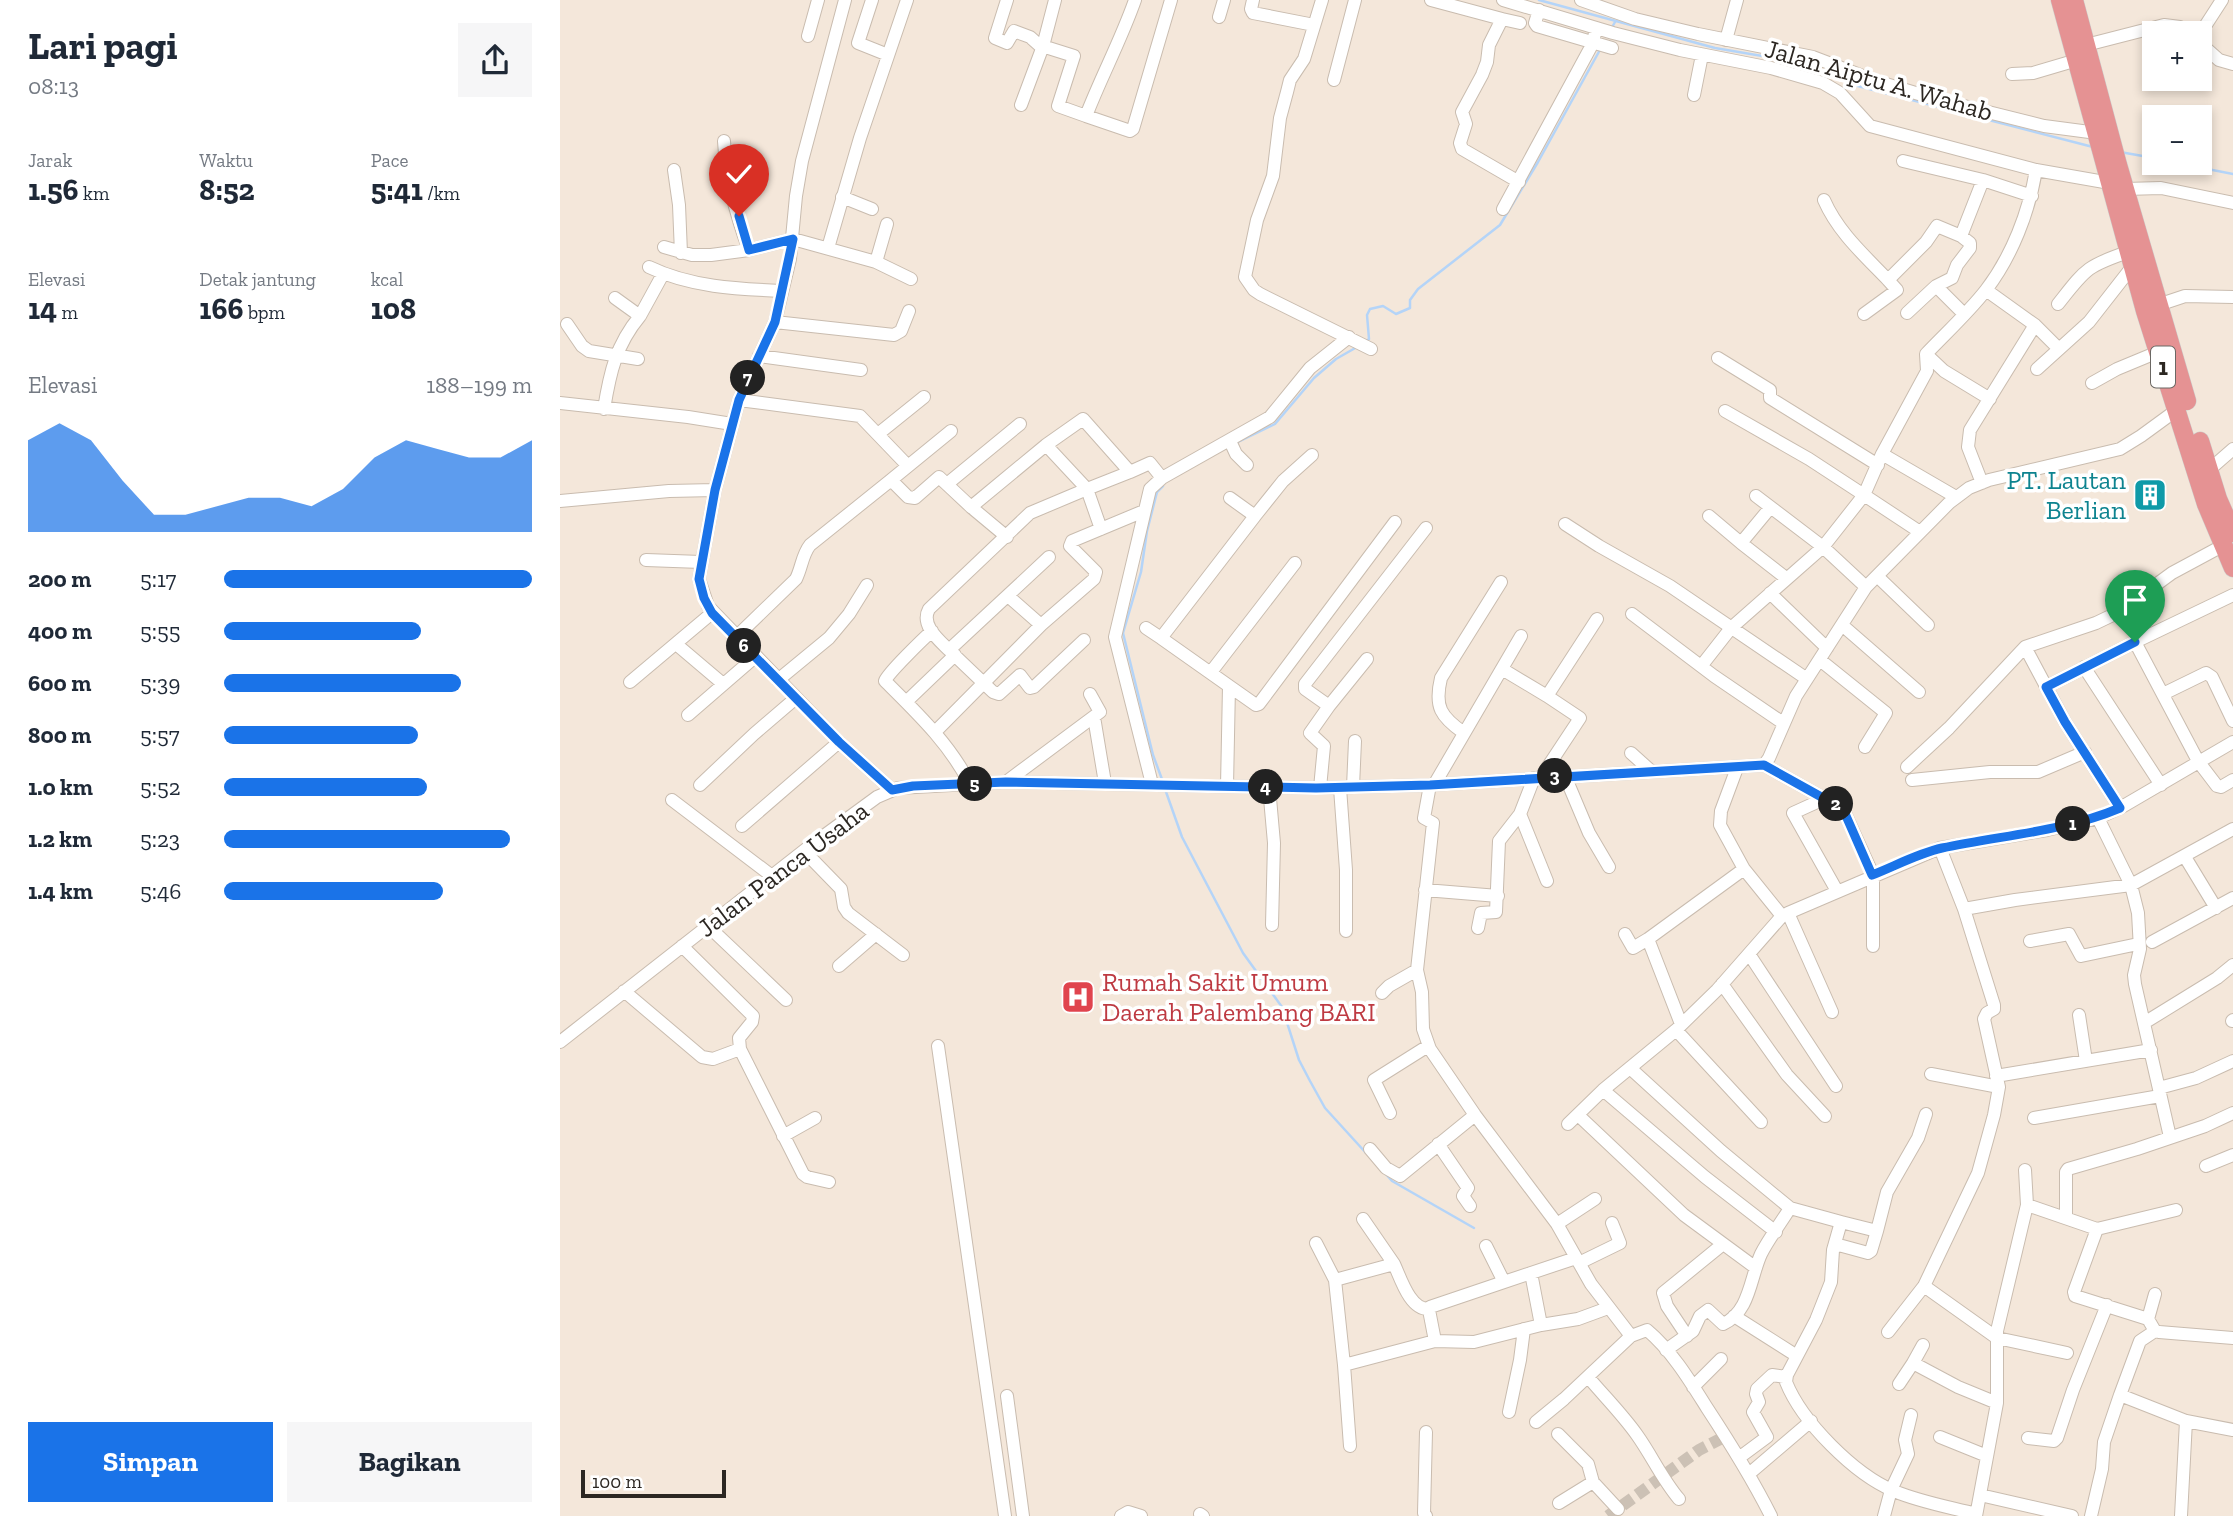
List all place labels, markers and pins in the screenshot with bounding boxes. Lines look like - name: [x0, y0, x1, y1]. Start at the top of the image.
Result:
- pin: [709, 144, 769, 216]
- pin: 7: [730, 360, 766, 396]
- place label: PT. Lautan Berlian: [2006, 464, 2126, 526]
- building icon: PT. Lautan Berlian: [2131, 476, 2169, 514]
- pin: [2105, 570, 2165, 642]
- pin: 6: [726, 628, 762, 664]
- pin: 3: [1538, 758, 1572, 794]
- pin: 5: [958, 766, 992, 802]
- pin: 4: [1248, 770, 1284, 804]
- pin: 2: [1818, 786, 1854, 822]
- pin: 1: [2056, 806, 2090, 842]
- place label: Rumah Sakit Umum Daerah Palembang BARI: [1102, 966, 1376, 1028]
- hospital icon: Rumah Sakit Umum Daerah Palembang BARI: [1059, 978, 1097, 1016]

